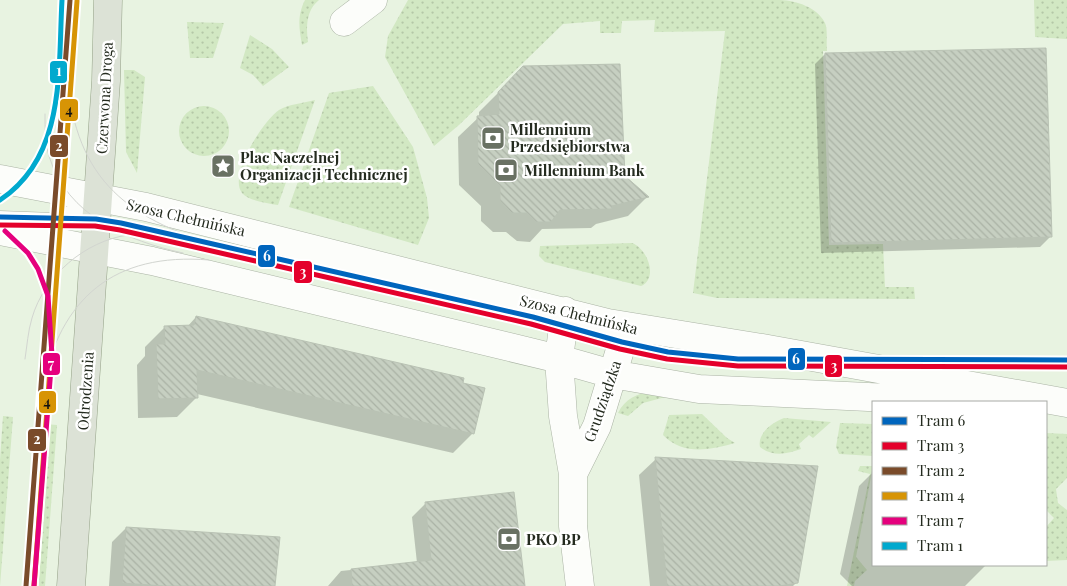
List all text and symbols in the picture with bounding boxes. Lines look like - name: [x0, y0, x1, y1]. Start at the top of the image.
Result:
- street label: Czerwona Droga: [91, 41, 117, 154]
- line badge: 1: [49, 60, 68, 84]
- text: 1: [56, 61, 62, 80]
- line badge: 4: [59, 98, 79, 122]
- text: 4: [65, 100, 73, 119]
- place label: Millennium Przedsiębiorstwa: [510, 119, 630, 156]
- bank icon: Millennium Przedsiębiorstwa: [480, 125, 506, 151]
- line badge: 2: [49, 134, 69, 158]
- text: 2: [55, 136, 63, 155]
- place label: Plac Naczelnej Organizacji Technicznej: [240, 147, 408, 184]
- place icon: Plac Naczelnej Organizacji Technicznej: [210, 153, 236, 179]
- bank icon: Millennium Bank: [493, 157, 519, 183]
- place label: Millennium Bank: [524, 160, 645, 180]
- street label: Szosa Chełmińska: [125, 194, 248, 240]
- line badge: 6: [257, 244, 276, 268]
- text: 6: [263, 246, 271, 265]
- line badge: 3: [293, 260, 313, 284]
- text: 3: [300, 262, 307, 281]
- street label: Szosa Chełmińska: [518, 290, 641, 338]
- line badge: 6: [787, 347, 806, 371]
- text: 6: [792, 349, 800, 368]
- street label: Odrodzenia: [72, 351, 98, 431]
- line badge: 7: [42, 352, 61, 376]
- text: 7: [48, 354, 55, 373]
- line badge: 3: [824, 354, 843, 378]
- text: 3: [831, 356, 838, 375]
- street label: Grudziądzka: [579, 357, 625, 444]
- line badge: 4: [38, 390, 57, 414]
- text: 4: [43, 392, 51, 411]
- legend: [872, 401, 1047, 566]
- text: Tram 6: [917, 410, 966, 430]
- line badge: 2: [27, 428, 47, 452]
- text: 2: [33, 429, 41, 448]
- text: Tram 3: [917, 435, 965, 455]
- text: Tram 2: [917, 460, 965, 480]
- text: Tram 4: [917, 485, 965, 505]
- text: Tram 7: [917, 510, 964, 530]
- bank icon: PKO BP: [496, 526, 522, 552]
- place label: PKO BP: [526, 529, 581, 549]
- text: Tram 1: [917, 535, 964, 555]

